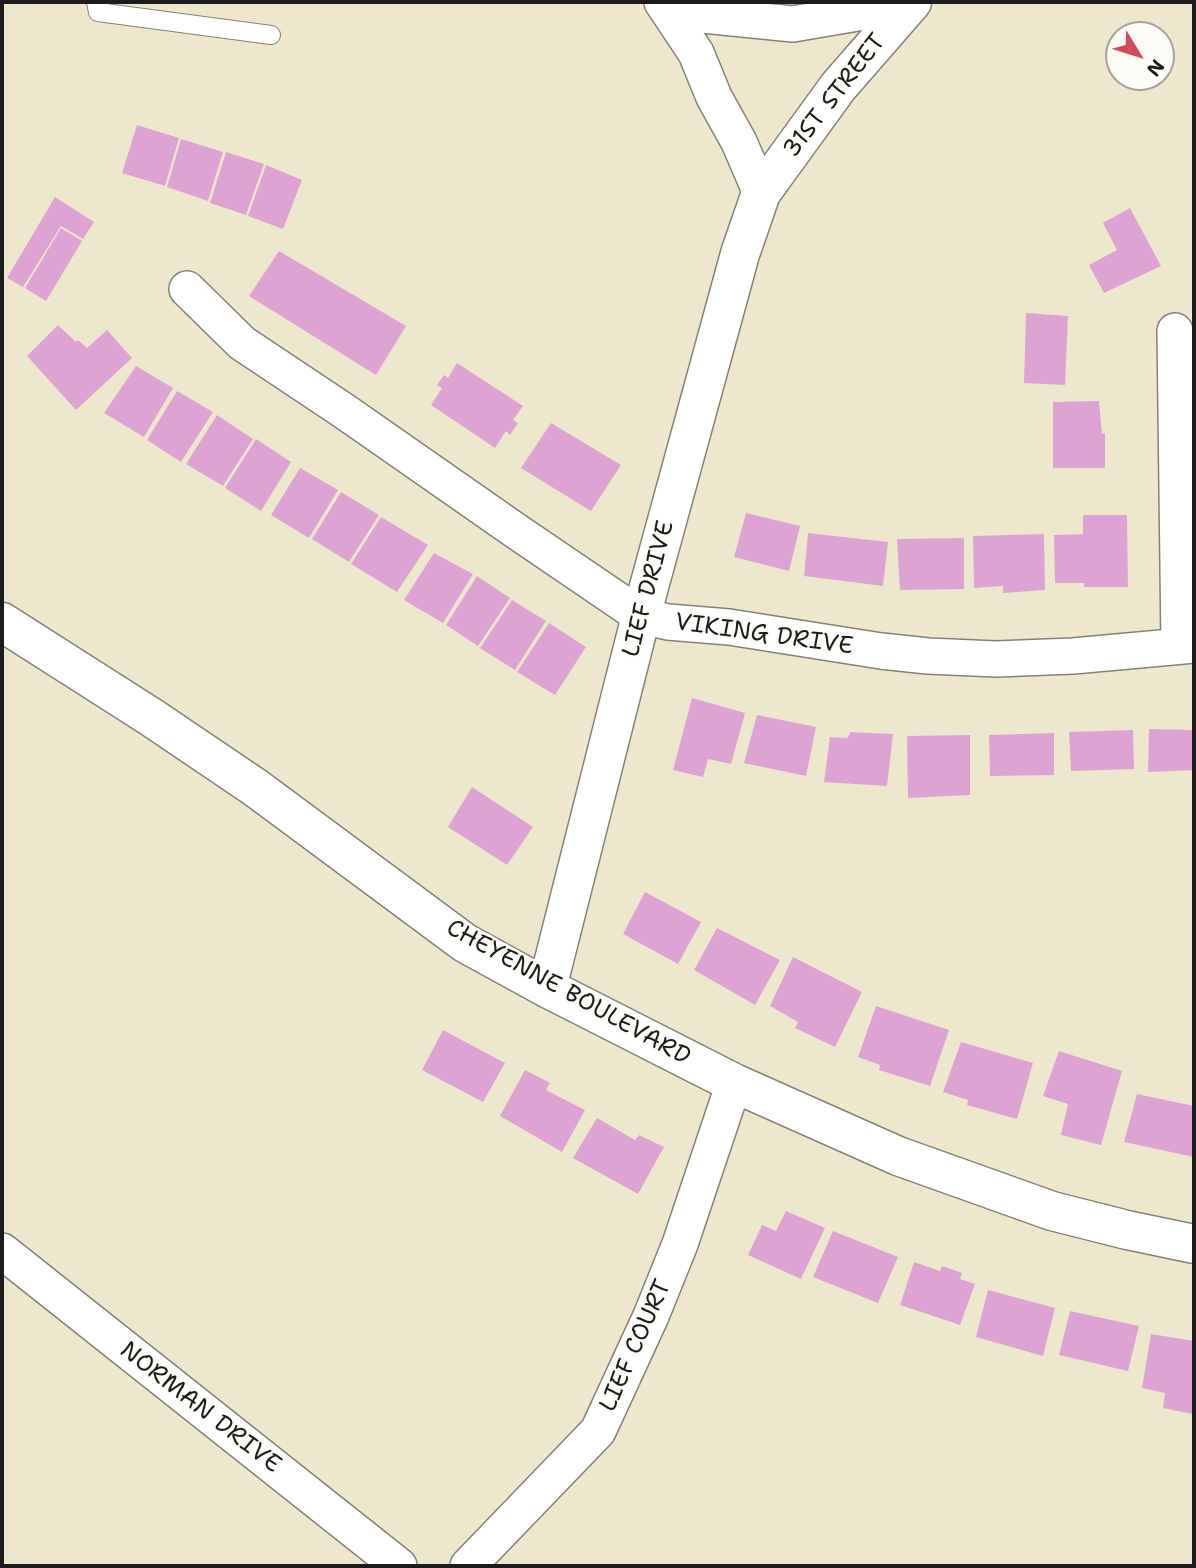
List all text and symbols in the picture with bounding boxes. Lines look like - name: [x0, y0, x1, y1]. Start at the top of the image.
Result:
- north arrow: [1105, 21, 1175, 91]
- street label: 31ST STREET: [778, 28, 892, 164]
- text: N: [1141, 54, 1170, 82]
- street label: LIEF DRIVE: [617, 518, 681, 660]
- street label: VIKING DRIVE: [673, 608, 855, 662]
- street label: CHEYENNE BOULEVARD: [441, 914, 695, 1072]
- street label: LIEF COURT: [594, 1276, 678, 1416]
- street label: NORMAN DRIVE: [114, 1336, 286, 1480]

